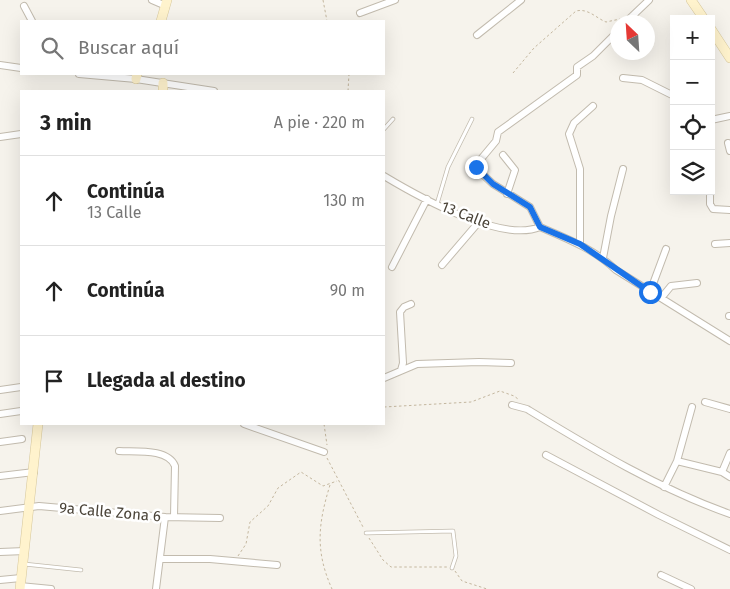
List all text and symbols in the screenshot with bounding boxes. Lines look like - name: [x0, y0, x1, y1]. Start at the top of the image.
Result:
- north arrow: [610, 15, 655, 60]
- map controls: [670, 15, 715, 195]
- button: +: [670, 15, 715, 60]
- search box: [20, 20, 385, 75]
- icon: search: [38, 34, 66, 62]
- text: Buscar aquí: [78, 36, 179, 59]
- button: −: [670, 60, 715, 105]
- button: locate: [670, 105, 715, 150]
- text: 3 min: [40, 110, 92, 136]
- text: A pie · 220 m: [274, 113, 365, 132]
- button: layers: [670, 150, 715, 195]
- route end: [465, 156, 488, 179]
- text: Continúa: [87, 180, 165, 203]
- icon: ahead: [40, 187, 68, 215]
- text: 130 m: [323, 191, 365, 210]
- street label: 13 Calle: [439, 197, 493, 233]
- text: 13 Calle: [87, 203, 142, 222]
- icon: ahead: [40, 277, 68, 305]
- text: Continúa: [87, 279, 165, 302]
- text: 90 m: [330, 281, 365, 300]
- route start: [639, 281, 662, 304]
- icon: arrive: [40, 367, 68, 395]
- text: Llegada al destino: [87, 369, 246, 392]
- street label: 9a Calle Zona 6: [58, 499, 162, 525]

